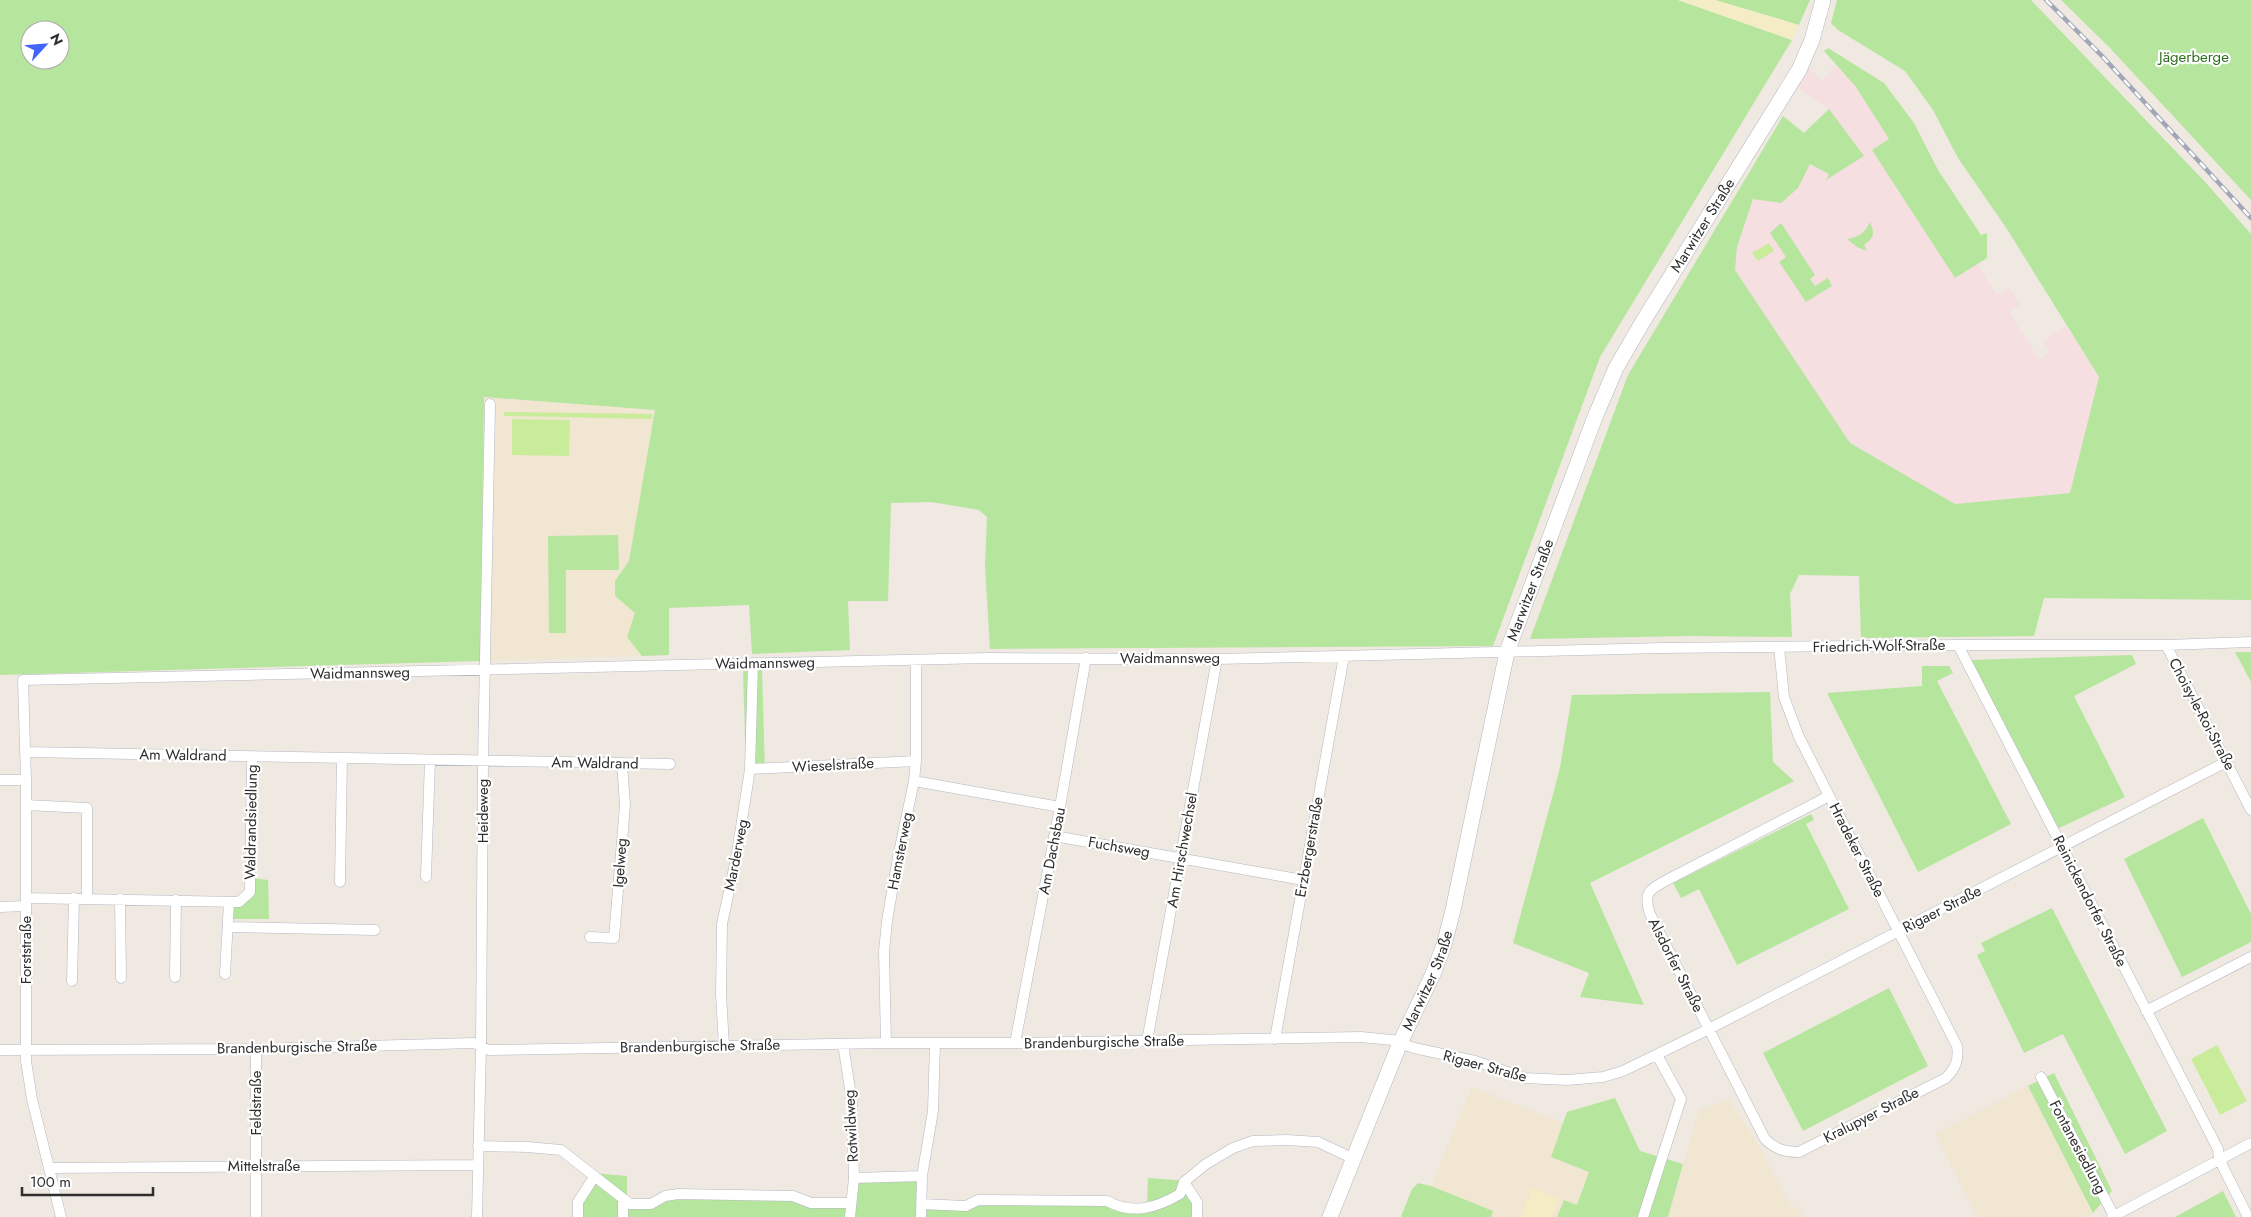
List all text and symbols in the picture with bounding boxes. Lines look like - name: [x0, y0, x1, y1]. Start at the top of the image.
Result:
- north arrow: [20, 20, 70, 70]
- text: N: [45, 30, 68, 49]
- park label: Jägerberge: [2157, 46, 2229, 68]
- street label: Marwitzer Straße: [1665, 174, 1740, 277]
- street label: Marwitzer Straße: [1501, 536, 1559, 644]
- street label: Friedrich-Wolf-Straße: [1812, 634, 1946, 658]
- street label: Waidmannsweg: [1120, 647, 1220, 669]
- street label: Waidmannsweg: [715, 651, 815, 675]
- street label: Choisy-le-Roi-Straße: [2163, 654, 2241, 774]
- street label: Waidmannsweg: [310, 661, 410, 685]
- street label: Am Waldrand: [139, 743, 227, 767]
- street label: Am Waldrand: [551, 751, 639, 775]
- street label: Wieselstraße: [792, 752, 875, 778]
- street label: Waldrandsiedlung: [239, 764, 263, 880]
- street label: Heideweg: [472, 779, 494, 843]
- street label: Am Hirschwechsel: [1161, 791, 1203, 909]
- street label: Erzbergerstraße: [1289, 795, 1329, 899]
- street label: Hradeker Straße: [1824, 799, 1890, 901]
- street label: Am Dachsbau: [1033, 806, 1071, 896]
- street label: Hamsterweg: [882, 810, 918, 892]
- street label: Marderweg: [718, 817, 754, 893]
- street label: Fuchsweg: [1086, 831, 1152, 863]
- street label: Reinickendorfer Straße: [2047, 831, 2133, 971]
- street label: Igelweg: [607, 837, 633, 889]
- street label: Rigaer Straße: [1899, 880, 1985, 938]
- street label: Alsdorfer Straße: [1643, 914, 1709, 1016]
- street label: Forststraße: [15, 916, 37, 984]
- street label: Marwitzer Straße: [1396, 928, 1458, 1034]
- street label: Brandenburgische Straße: [1024, 1030, 1185, 1054]
- street label: Brandenburgische Straße: [620, 1034, 781, 1058]
- street label: Brandenburgische Straße: [217, 1035, 378, 1059]
- street label: Rigaer Straße: [1441, 1044, 1530, 1088]
- street label: Feldstraße: [245, 1070, 267, 1135]
- street label: Kralupyer Straße: [1819, 1081, 1923, 1149]
- street label: Rotwildweg: [838, 1089, 864, 1163]
- street label: Fontanesiedlung: [2044, 1096, 2112, 1198]
- street label: Mittelstraße: [228, 1155, 301, 1177]
- scale bar: [22, 1164, 154, 1196]
- text: 100 m: [30, 1171, 71, 1193]

